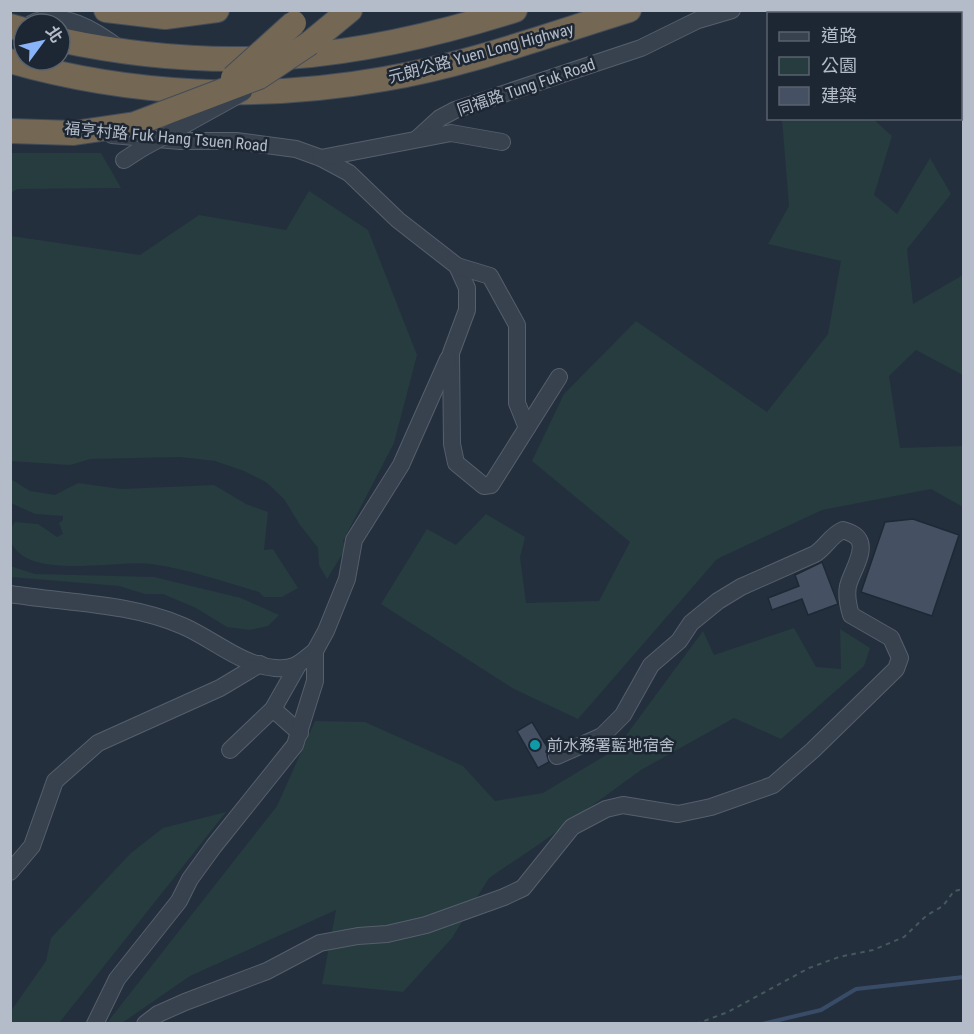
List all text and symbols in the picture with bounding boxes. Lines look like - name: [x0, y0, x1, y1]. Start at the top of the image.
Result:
- north arrow: [12, 12, 72, 72]
- legend: [767, 12, 962, 120]
- street label: 元朗公路 Yuen Long Highway: [386, 19, 576, 87]
- text: 北: [42, 22, 66, 46]
- text: 道路: [821, 25, 857, 46]
- street label: 同福路 Tung Fuk Road: [455, 54, 597, 120]
- text: 公園: [821, 55, 857, 76]
- text: 建築: [821, 85, 857, 106]
- street label: 福亨村路 Fuk Hang Tsuen Road: [64, 119, 268, 155]
- place label: 前水務署藍地宿舍: [547, 736, 675, 755]
- marker: 前水務署藍地宿舍: [528, 738, 542, 752]

